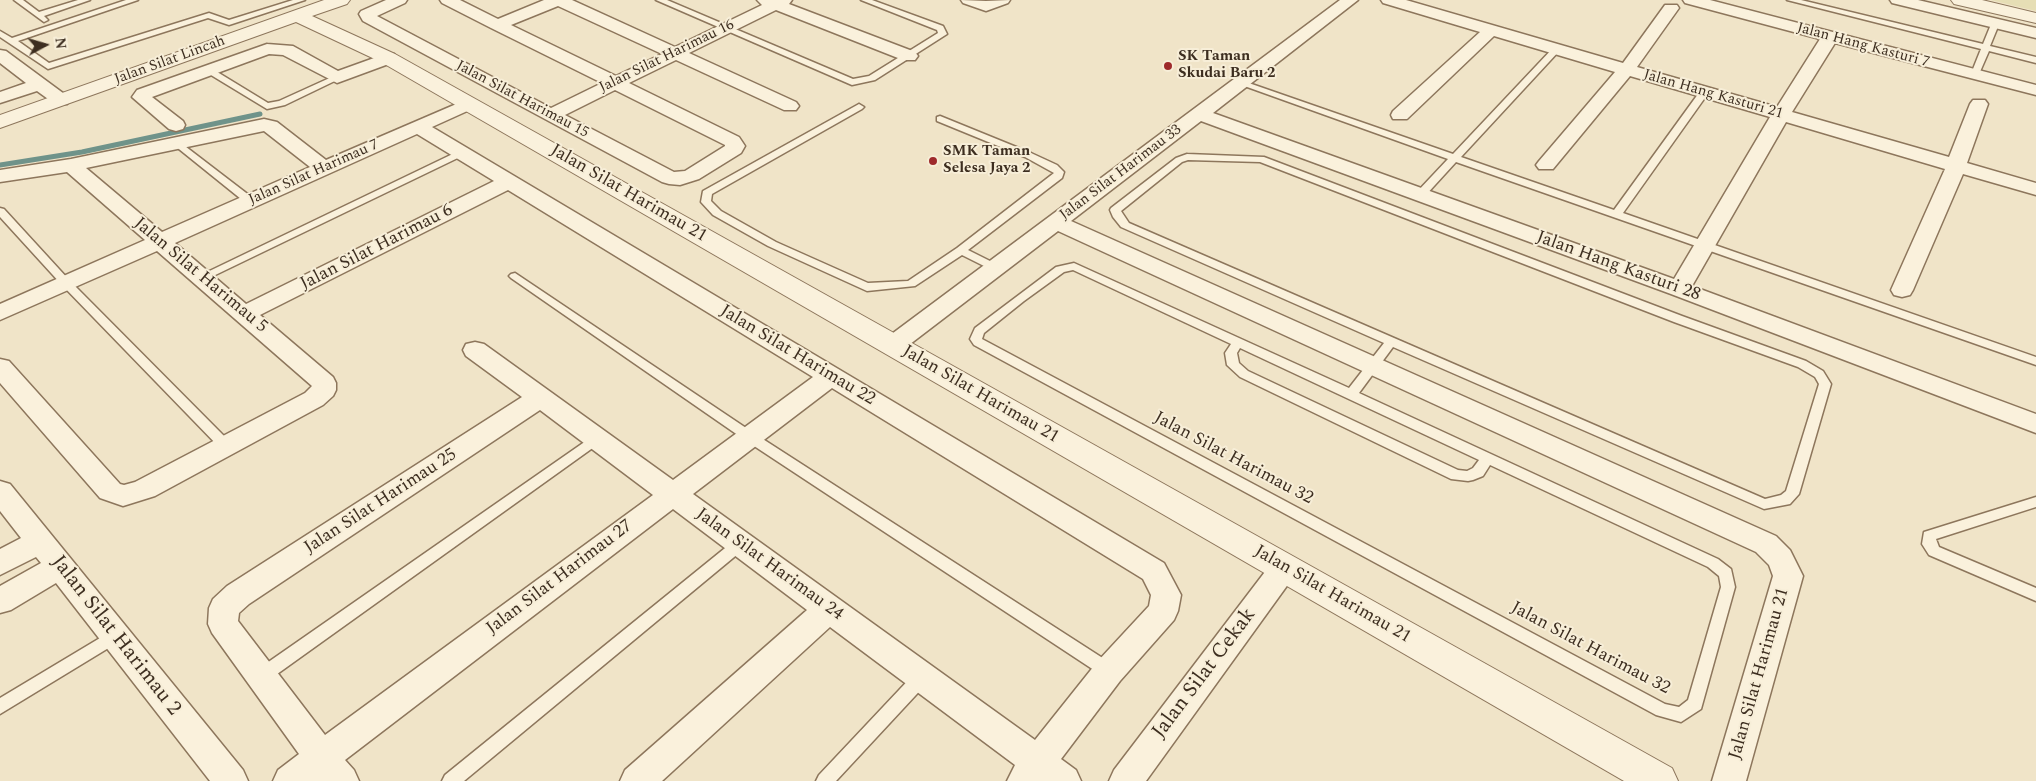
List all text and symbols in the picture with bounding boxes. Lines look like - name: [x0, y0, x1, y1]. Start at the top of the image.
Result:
- street label: Jalan Silat Harimau 16: [597, 17, 737, 97]
- north arrow: [20, 20, 70, 70]
- street label: Jalan Hang Kasturi 7: [1795, 20, 1931, 72]
- street label: Jalan Silat Lincah: [112, 33, 228, 89]
- text: N: [49, 37, 71, 50]
- place label: SK Taman Skudai Baru 2: [1178, 48, 1276, 83]
- street label: Jalan Silat Harimau 15: [453, 57, 591, 143]
- marker: SK Taman Skudai Baru 2: [1162, 60, 1174, 72]
- street label: Jalan Hang Kasturi 21: [1641, 66, 1785, 124]
- street label: Jalan Silat Harimau 33: [1057, 121, 1185, 225]
- street label: Jalan Silat Harimau 7: [246, 136, 382, 210]
- street label: Jalan Silat Harimau 21: [546, 140, 710, 248]
- place label: SMK Taman Selesa Jaya 2: [943, 143, 1031, 178]
- marker: SMK Taman Selesa Jaya 2: [927, 155, 939, 167]
- street label: Jalan Silat Harimau 6: [297, 200, 457, 296]
- street label: Jalan Silat Harimau 5: [129, 214, 271, 338]
- street label: Jalan Hang Kasturi 28: [1533, 227, 1703, 307]
- street label: Jalan Silat Harimau 22: [715, 301, 879, 411]
- street label: Jalan Silat Harimau 21: [898, 341, 1062, 449]
- street label: Jalan Silat Harimau 32: [1150, 408, 1316, 510]
- street label: Jalan Silat Harimau 25: [301, 445, 461, 559]
- street label: Jalan Silat Harimau 24: [691, 504, 847, 626]
- street label: Jalan Silat Harimau 27: [483, 516, 637, 640]
- street label: Jalan Silat Harimau 21: [1250, 541, 1414, 649]
- street label: Jalan Silat Harimau 2: [45, 551, 185, 721]
- street label: Jalan Silat Harimau 21: [1725, 586, 1795, 762]
- street label: Jalan Silat Harimau 32: [1507, 598, 1673, 700]
- street label: Jalan Silat Cekak: [1148, 604, 1262, 744]

